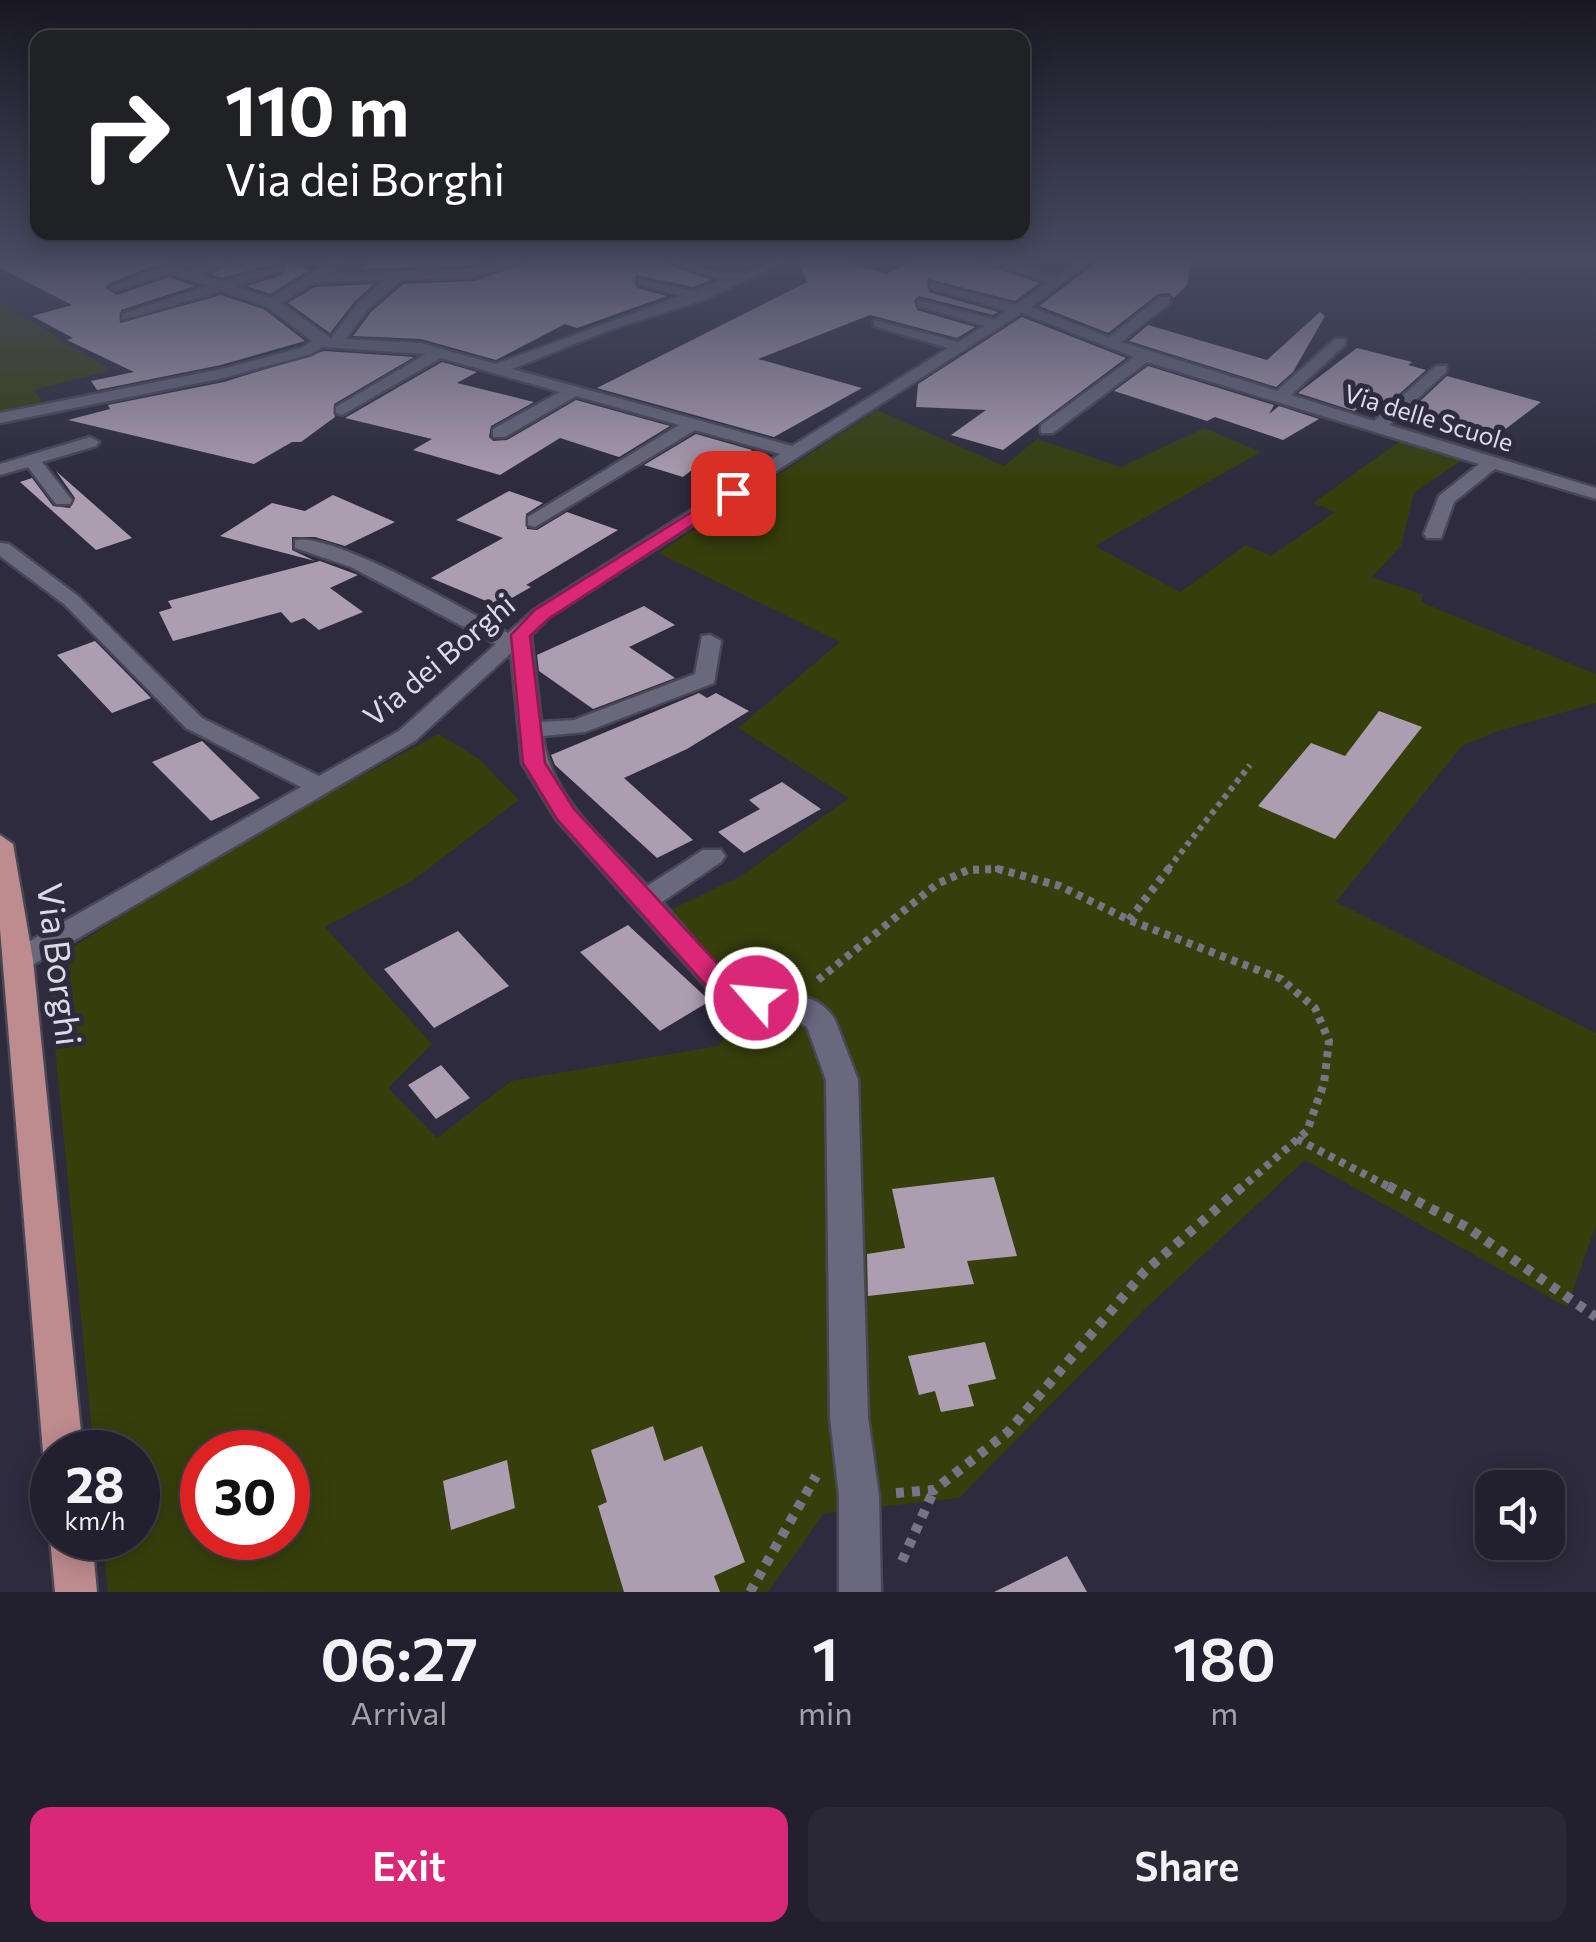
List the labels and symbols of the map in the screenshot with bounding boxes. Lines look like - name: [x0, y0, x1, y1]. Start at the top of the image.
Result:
- street label: Via delle Scuole: [1341, 377, 1517, 457]
- pin: [691, 451, 776, 536]
- street label: Via dei Borghi: [355, 585, 521, 733]
- street label: Via Borghi: [30, 880, 92, 1048]
- position arrow: [704, 946, 808, 1050]
- speed limit sign: 30: [180, 1430, 310, 1560]

